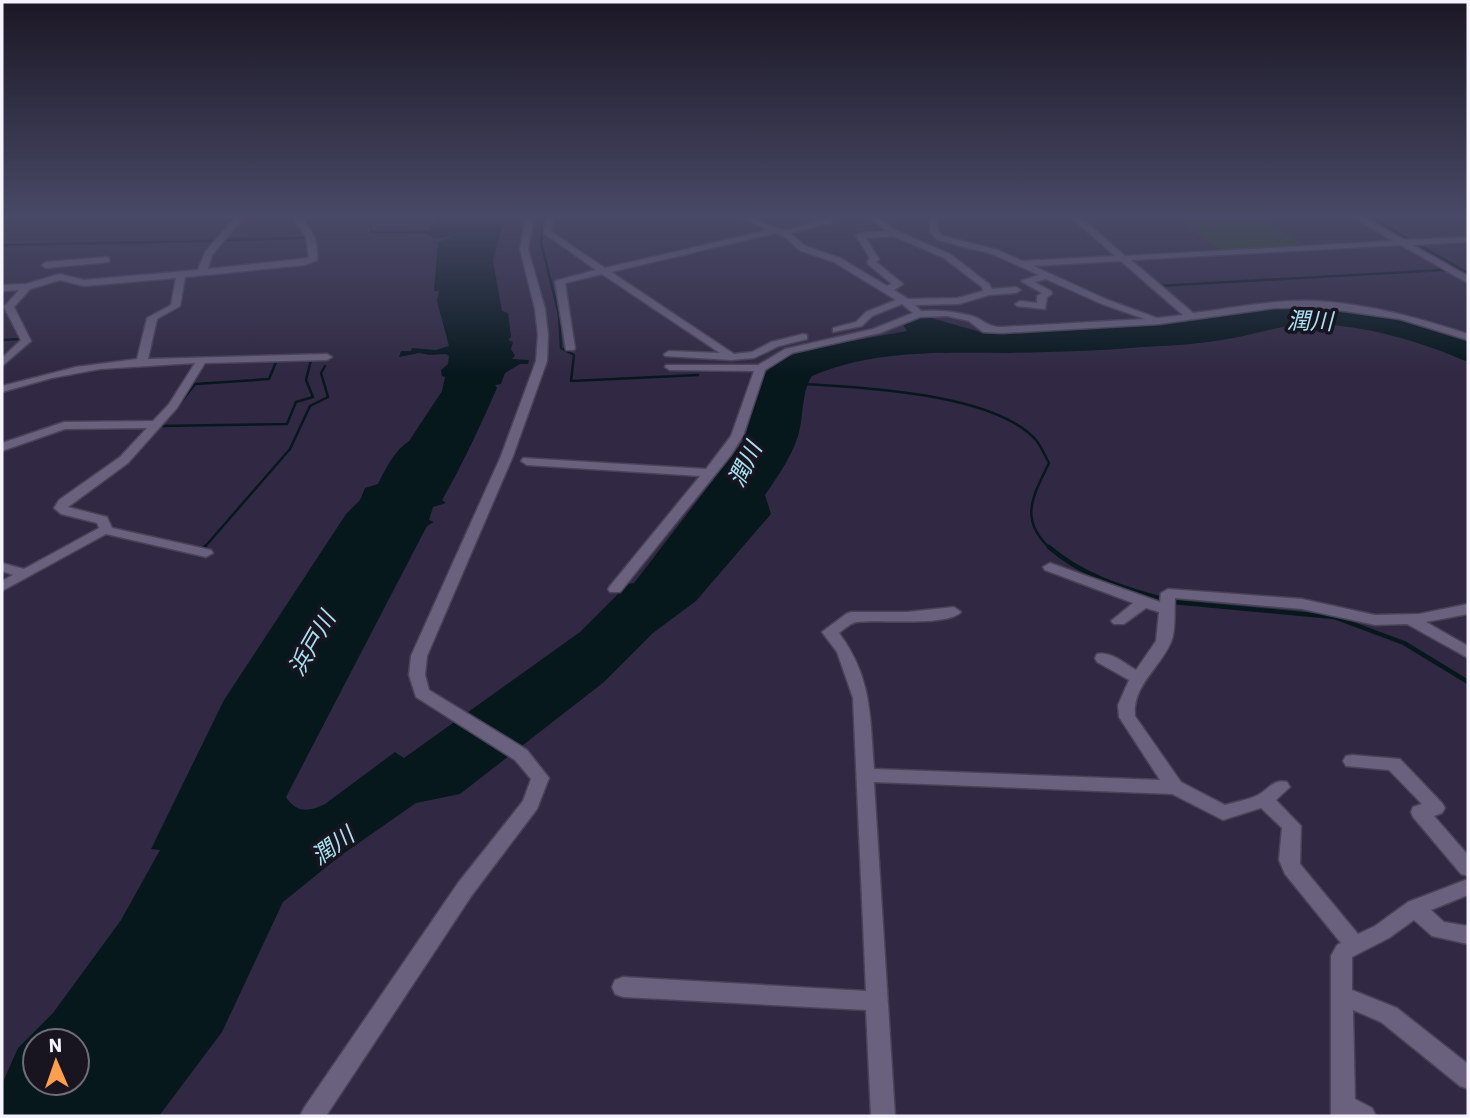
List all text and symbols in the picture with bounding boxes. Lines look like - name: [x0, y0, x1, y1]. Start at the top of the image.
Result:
- water label: 潤川: [1287, 305, 1336, 335]
- water label: 潤川: [720, 434, 769, 491]
- water label: 浜戸川: [281, 603, 343, 680]
- water label: 潤川: [305, 818, 362, 871]
- north arrow: [21, 1027, 91, 1097]
- text: N: [48, 1033, 63, 1057]

